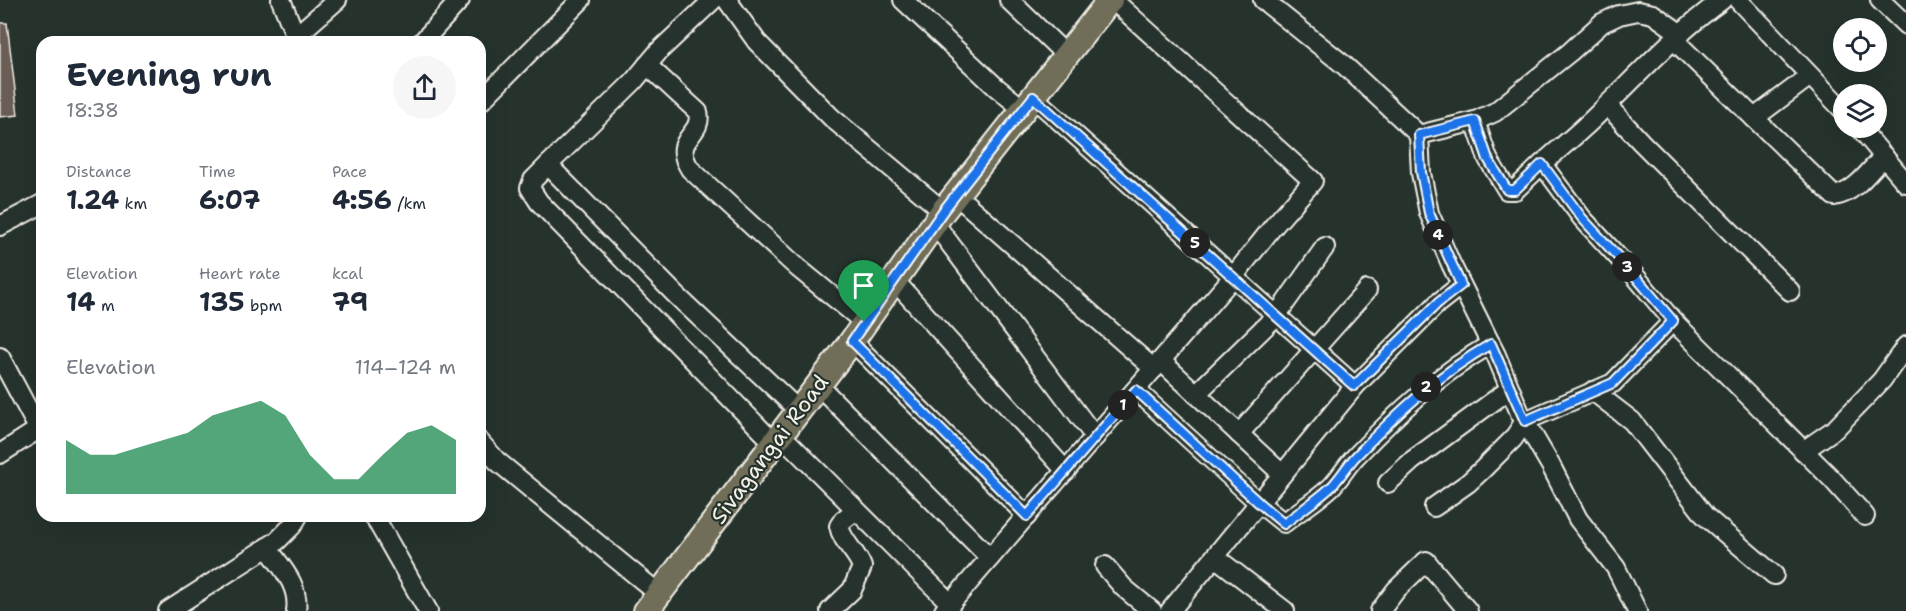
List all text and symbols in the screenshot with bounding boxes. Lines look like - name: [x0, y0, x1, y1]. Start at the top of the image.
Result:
- map controls: [1833, 18, 1887, 138]
- button: locate: [1833, 18, 1887, 72]
- text: Evening run: [66, 52, 272, 97]
- button: share: [393, 56, 456, 119]
- button: layers: [1833, 84, 1887, 138]
- text: 18:38: [66, 97, 119, 123]
- text: Distance: [66, 161, 132, 182]
- text: Time: [199, 161, 236, 182]
- text: Pace: [332, 161, 367, 182]
- text: 1.24: [66, 182, 119, 217]
- text: 6:07: [199, 182, 261, 217]
- text: 4:56: [332, 182, 392, 217]
- text: km: [119, 193, 147, 214]
- text: /km: [392, 193, 426, 214]
- pin: 4: [1423, 220, 1453, 250]
- text: 4: [1432, 224, 1444, 245]
- pin: 5: [1180, 228, 1210, 258]
- text: 5: [1190, 232, 1200, 253]
- pin: 3: [1612, 252, 1642, 282]
- text: 3: [1621, 256, 1633, 277]
- pin: [838, 260, 889, 322]
- text: Elevation: [66, 263, 138, 284]
- text: Heart rate: [199, 263, 281, 284]
- text: kcal: [332, 263, 363, 284]
- icon: arrive: [847, 269, 880, 302]
- text: 14: [66, 284, 96, 319]
- text: 135: [199, 284, 245, 319]
- text: 79: [332, 284, 368, 319]
- text: m: [96, 295, 115, 316]
- text: bpm: [245, 295, 282, 316]
- text: Elevation: [66, 354, 156, 380]
- text: 114–124 m: [355, 354, 456, 380]
- street label: Sivagangai Road: [704, 369, 835, 530]
- pin: 2: [1411, 372, 1441, 402]
- text: 2: [1420, 376, 1432, 397]
- pin: 1: [1108, 390, 1138, 420]
- text: 1: [1119, 394, 1127, 415]

